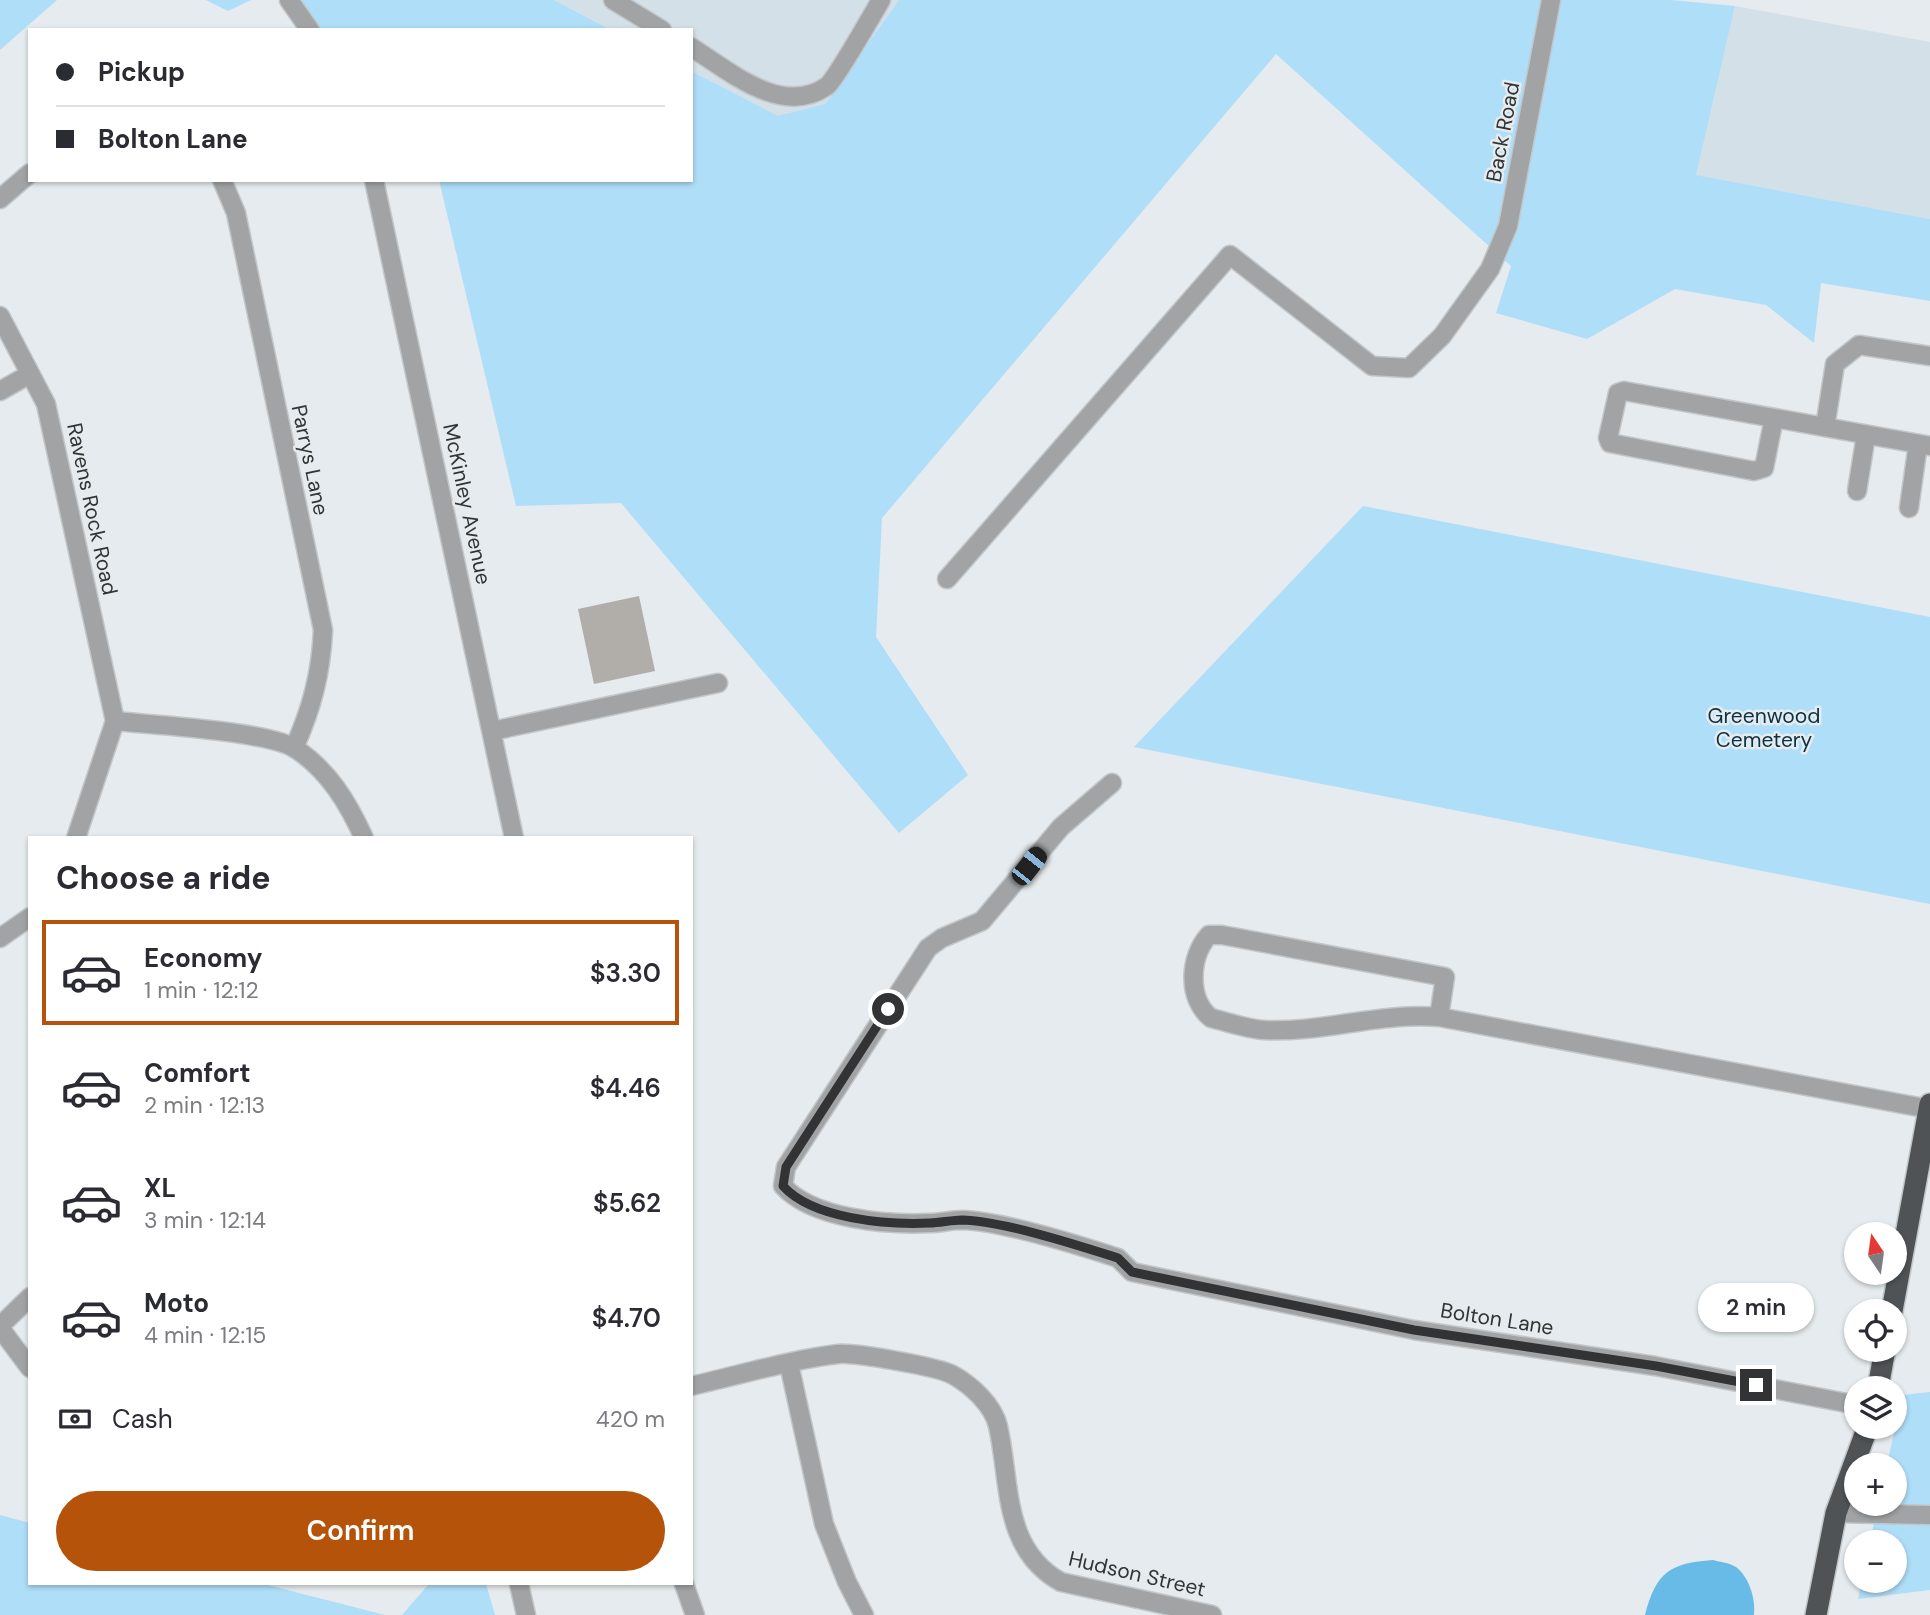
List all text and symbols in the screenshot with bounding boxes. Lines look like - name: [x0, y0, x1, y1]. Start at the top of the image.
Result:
- text: Pickup: [98, 55, 185, 89]
- street label: Back Road: [1480, 80, 1526, 184]
- text: Bolton Lane: [98, 122, 248, 156]
- street label: Parrys Lane: [285, 402, 335, 518]
- street label: Ravens Rock Road: [60, 420, 124, 598]
- street label: McKinley Avenue: [436, 421, 498, 587]
- park label: Greenwood Cemetery: [1708, 702, 1820, 754]
- car: [1008, 843, 1051, 889]
- text: Choose a ride: [56, 857, 271, 899]
- icon: car: [60, 941, 123, 1004]
- text: Economy: [144, 941, 262, 975]
- text: $3.30: [590, 956, 661, 990]
- text: 1 min · 12:12: [144, 975, 259, 1005]
- route start: [872, 993, 904, 1025]
- icon: car: [60, 1056, 123, 1119]
- text: Comfort: [144, 1056, 250, 1090]
- text: $4.46: [590, 1071, 661, 1105]
- text: 2 min · 12:13: [144, 1090, 265, 1120]
- icon: car: [60, 1171, 123, 1234]
- text: XL: [144, 1171, 176, 1205]
- text: $5.62: [593, 1186, 661, 1220]
- text: 3 min · 12:14: [144, 1205, 266, 1235]
- north arrow: [1844, 1222, 1908, 1284]
- map controls: [1844, 1222, 1907, 1593]
- callout: 2 min: [1698, 1284, 1814, 1332]
- icon: car: [60, 1286, 123, 1349]
- text: Moto: [144, 1286, 209, 1320]
- text: 2 min: [1726, 1292, 1786, 1322]
- street label: Bolton Lane: [1438, 1296, 1556, 1342]
- button: locate: [1844, 1299, 1907, 1362]
- text: $4.70: [592, 1301, 661, 1335]
- text: 4 min · 12:15: [144, 1320, 266, 1350]
- route end: [1740, 1369, 1772, 1401]
- button: layers: [1844, 1376, 1907, 1439]
- icon: cash: [56, 1400, 94, 1438]
- text: Cash: [112, 1402, 173, 1436]
- text: 420 m: [596, 1404, 665, 1434]
- button: +: [1844, 1453, 1907, 1516]
- button: Confirm: [56, 1491, 665, 1571]
- button: −: [1844, 1530, 1907, 1593]
- street label: Hudson Street: [1066, 1545, 1208, 1603]

